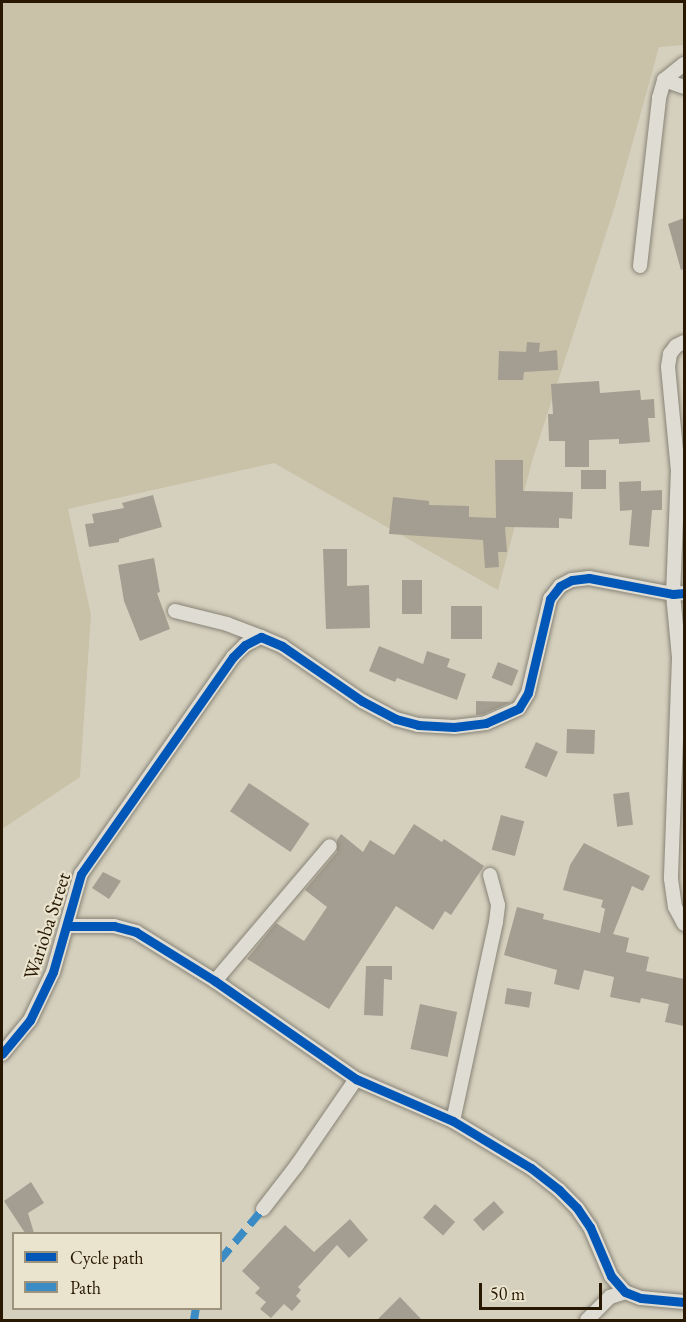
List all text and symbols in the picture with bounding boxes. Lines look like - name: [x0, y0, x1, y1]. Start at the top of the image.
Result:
- street label: Warioba Street: [18, 869, 76, 983]
- legend: [12, 1232, 222, 1310]
- text: Cycle path: [70, 1246, 144, 1269]
- scale bar: [482, 1271, 605, 1309]
- text: Path: [70, 1276, 101, 1299]
- text: 50 m: [490, 1282, 525, 1305]

